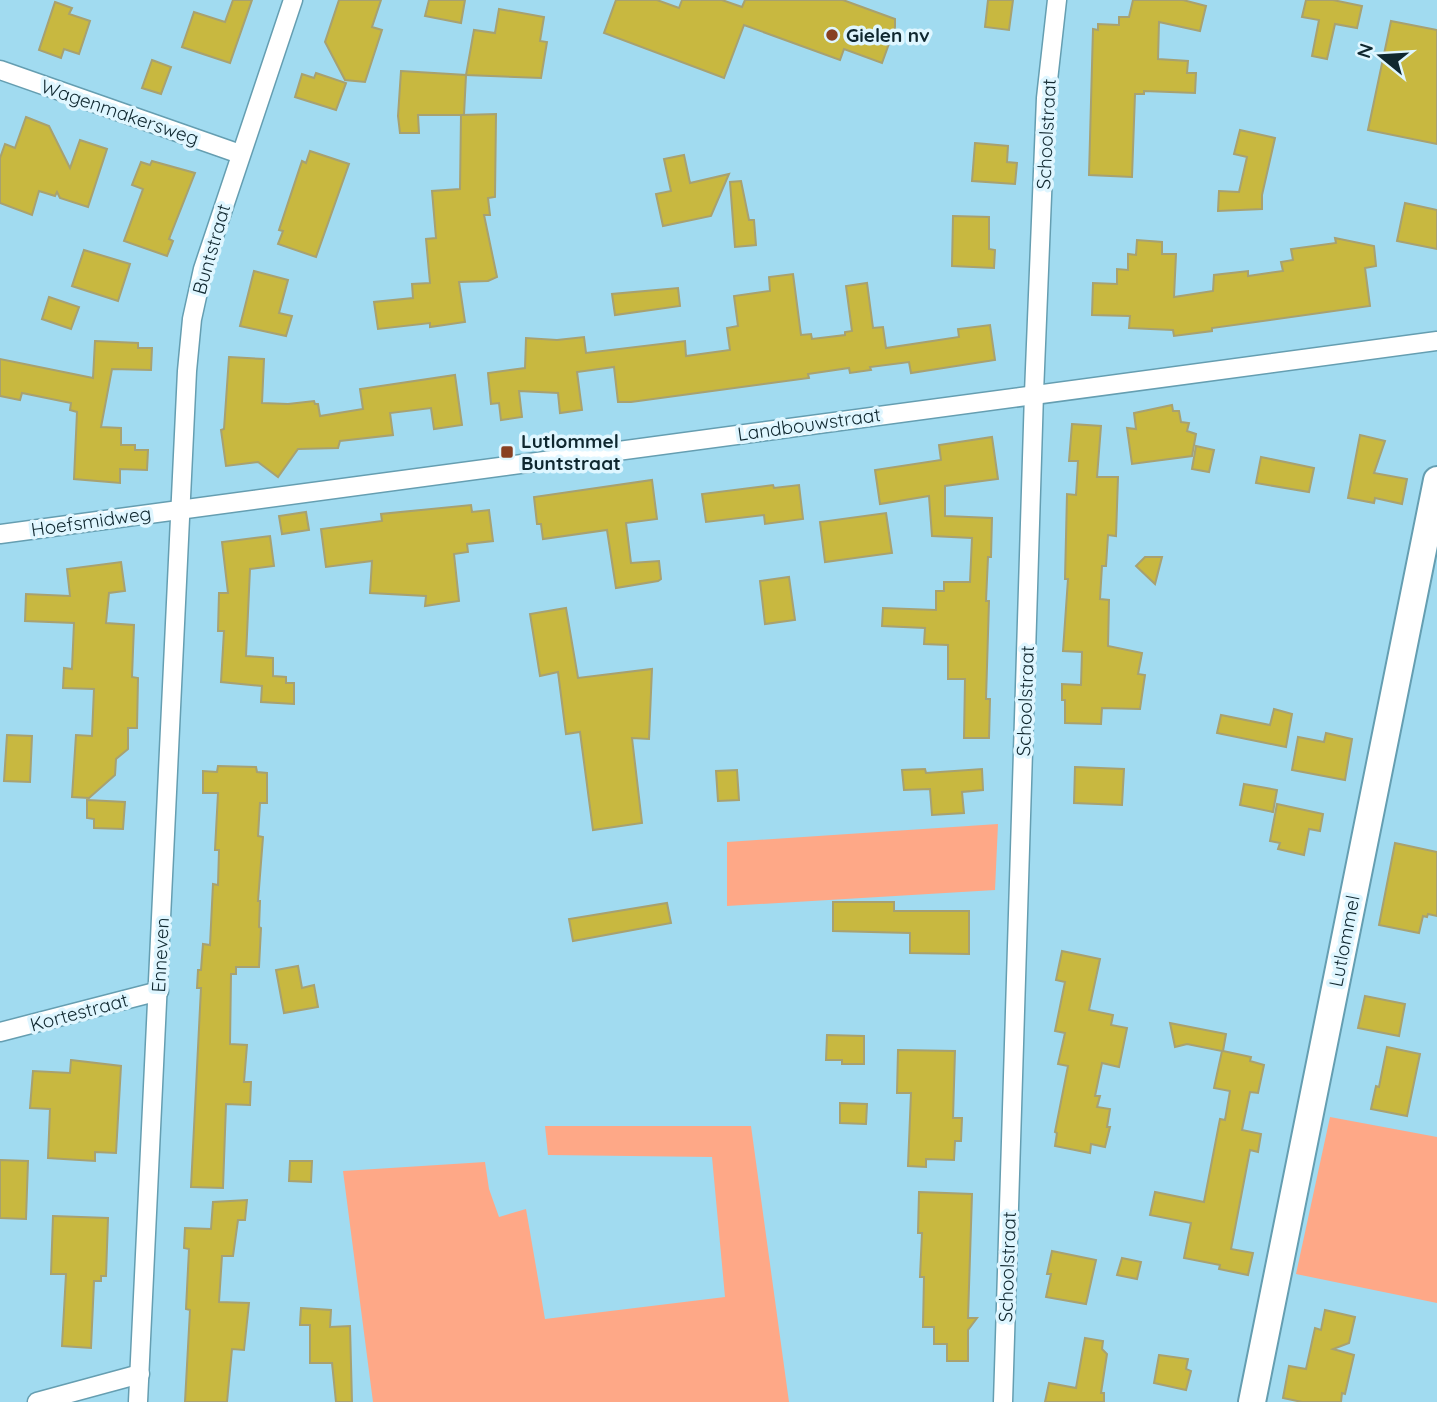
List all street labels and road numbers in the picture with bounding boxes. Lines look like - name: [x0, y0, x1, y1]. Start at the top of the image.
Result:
- street label: Wagenmakersweg: [38, 74, 202, 150]
- street label: Schoolstraat: [1031, 78, 1061, 190]
- street label: Buntstraat: [187, 201, 235, 297]
- street label: Landbouwstraat: [736, 402, 882, 446]
- street label: Hoefsmidweg: [29, 501, 153, 541]
- street label: Schoolstraat: [1011, 645, 1039, 757]
- street label: Lutlommel: [1323, 893, 1365, 989]
- street label: Enneven: [146, 917, 174, 993]
- street label: Kortestraat: [27, 987, 131, 1037]
- street label: Schoolstraat: [993, 1211, 1021, 1323]

